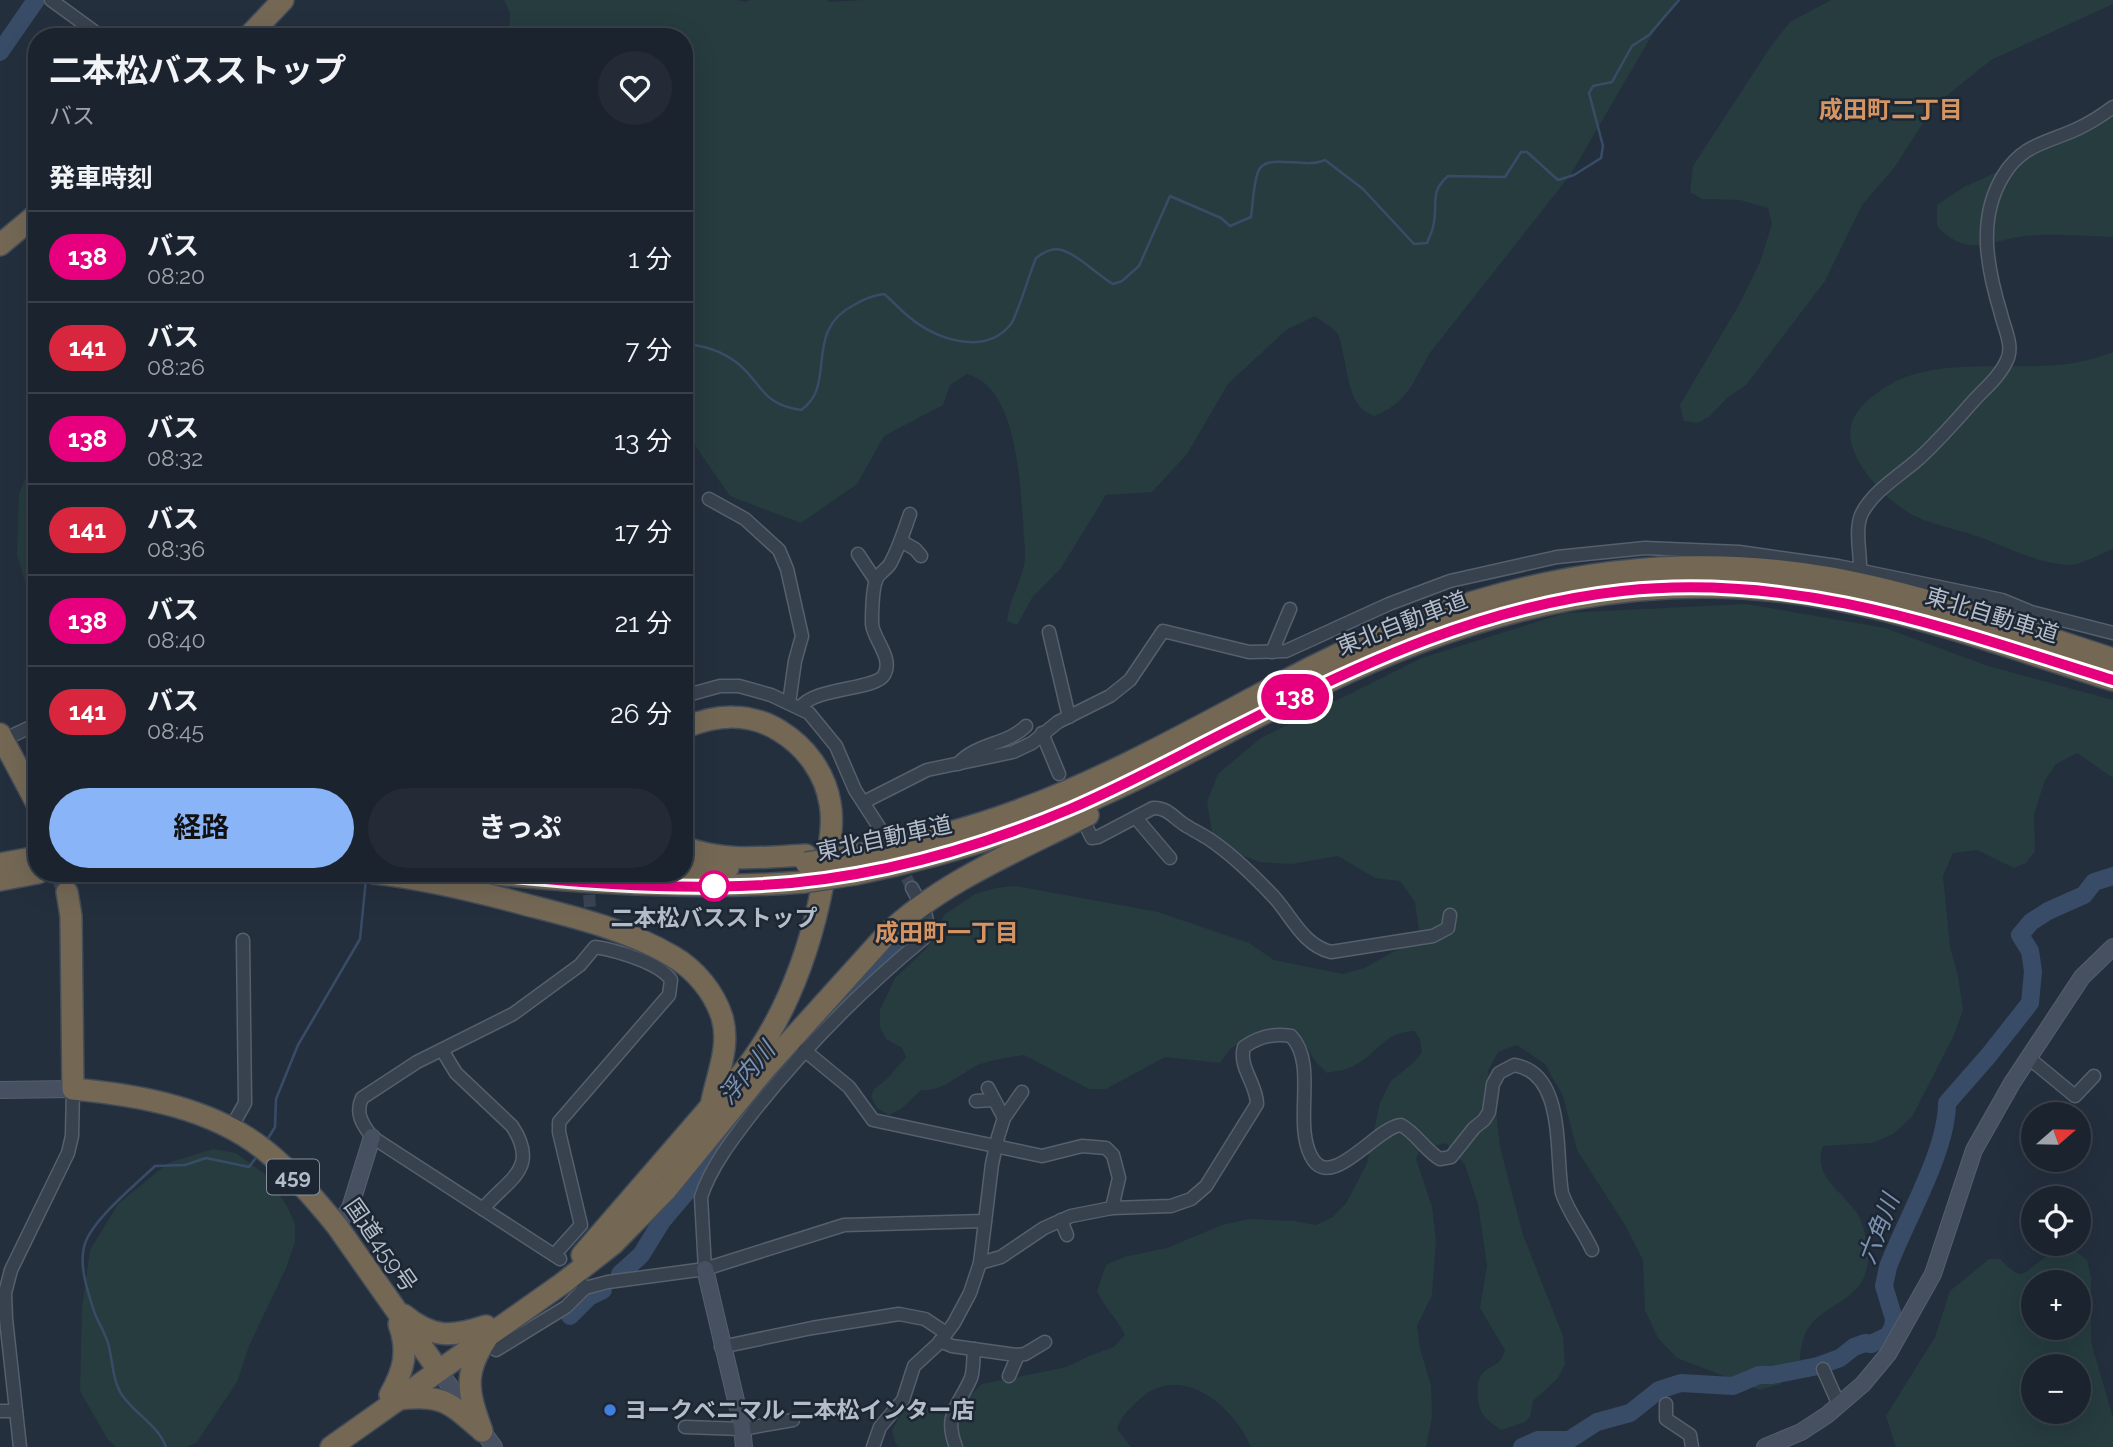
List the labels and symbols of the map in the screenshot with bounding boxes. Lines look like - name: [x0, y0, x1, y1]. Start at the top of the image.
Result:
- district label: 成田町二丁目: [1819, 95, 1963, 124]
- street label: 東北自動車道: [1922, 581, 2062, 648]
- street label: 東北自動車道: [1333, 585, 1471, 660]
- line badge: 138: [1255, 674, 1335, 720]
- street label: 東北自動車道: [814, 810, 954, 865]
- marker: 二本松バスストップ: [699, 871, 729, 901]
- place label: 二本松バスストップ: [611, 904, 818, 931]
- district label: 成田町一丁目: [875, 918, 1019, 947]
- water label: 浮内川: [712, 1033, 783, 1110]
- north arrow: [2021, 1102, 2091, 1172]
- road number: 459: [267, 1160, 319, 1194]
- water label: 六角川: [1852, 1187, 1906, 1268]
- street label: 国道459号: [339, 1193, 423, 1297]
- place label: ヨークベニマル 二本松インター店: [624, 1396, 975, 1423]
- marker: ヨークベニマル 二本松インター店: [602, 1402, 618, 1418]

